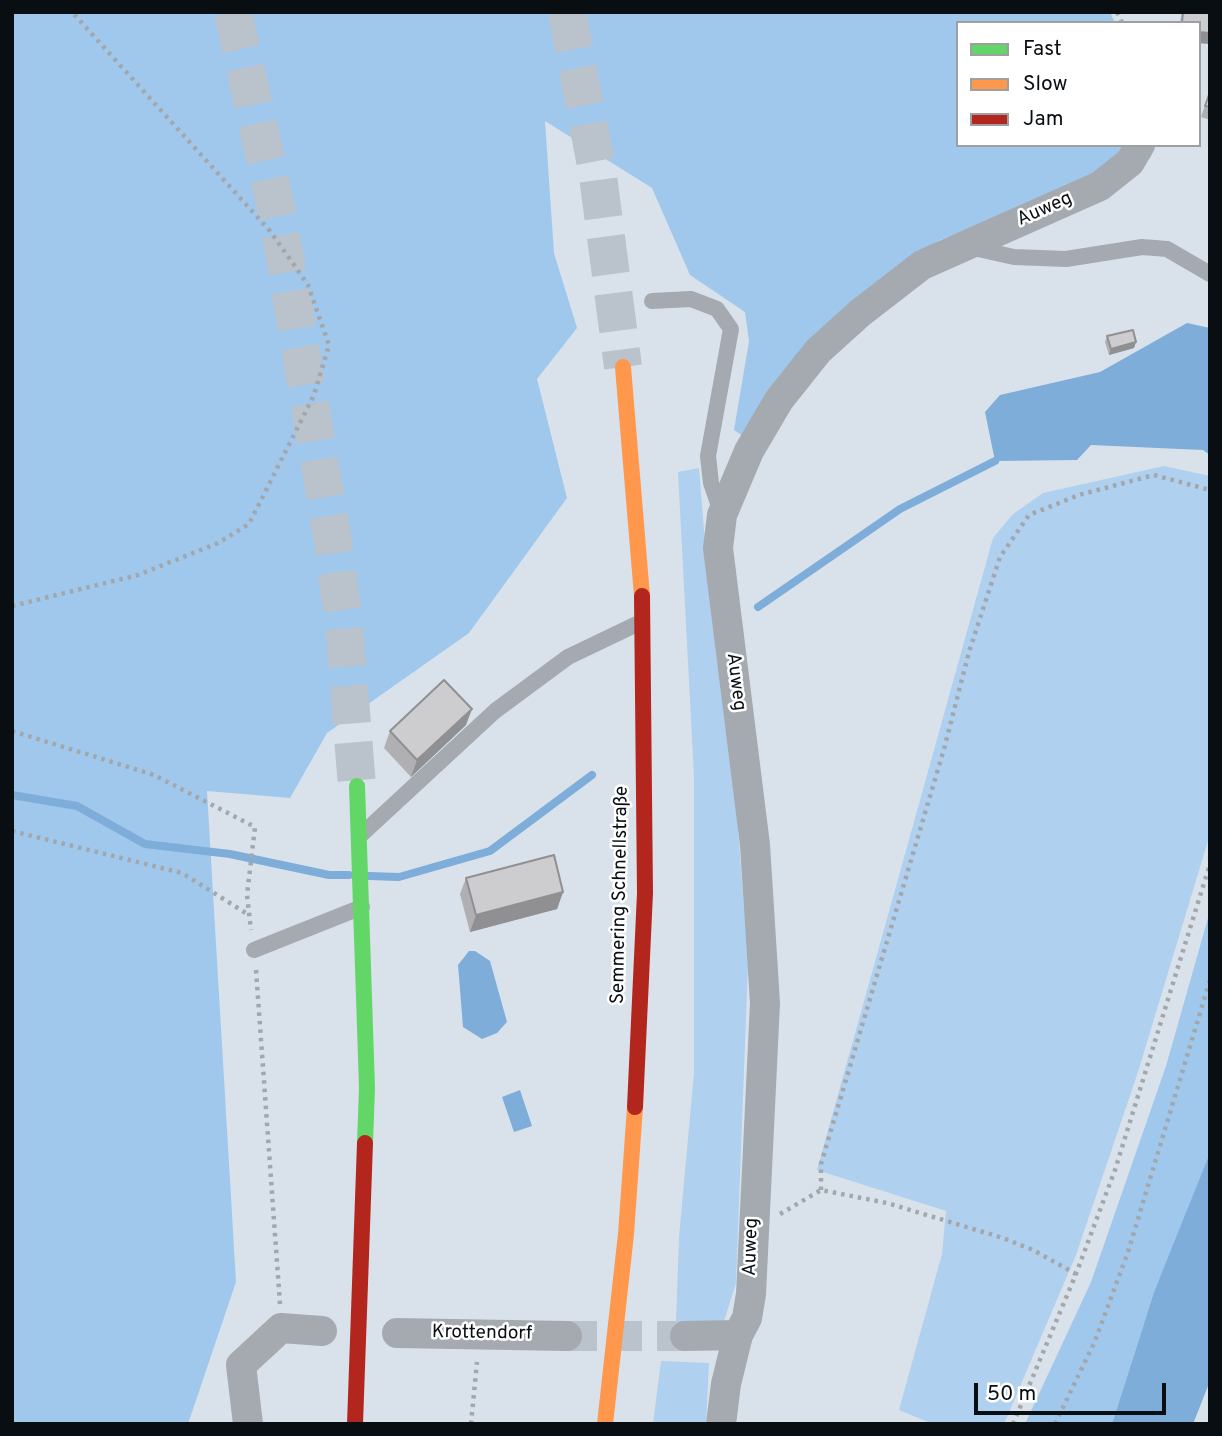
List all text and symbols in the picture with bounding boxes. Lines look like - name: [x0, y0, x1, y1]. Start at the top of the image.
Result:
- legend: [956, 21, 1201, 147]
- text: Fast: [1023, 36, 1062, 63]
- text: Slow: [1023, 71, 1068, 98]
- text: Jam: [1023, 106, 1064, 133]
- street label: Auweg: [1014, 188, 1076, 232]
- street label: Auweg: [720, 652, 750, 712]
- street label: Semmering Schnellstraße: [608, 786, 634, 1004]
- street label: Auweg: [740, 1218, 764, 1276]
- street label: Krottendorf: [432, 1322, 532, 1346]
- scale bar: [977, 1370, 1170, 1414]
- text: 50 m: [987, 1381, 1036, 1408]

